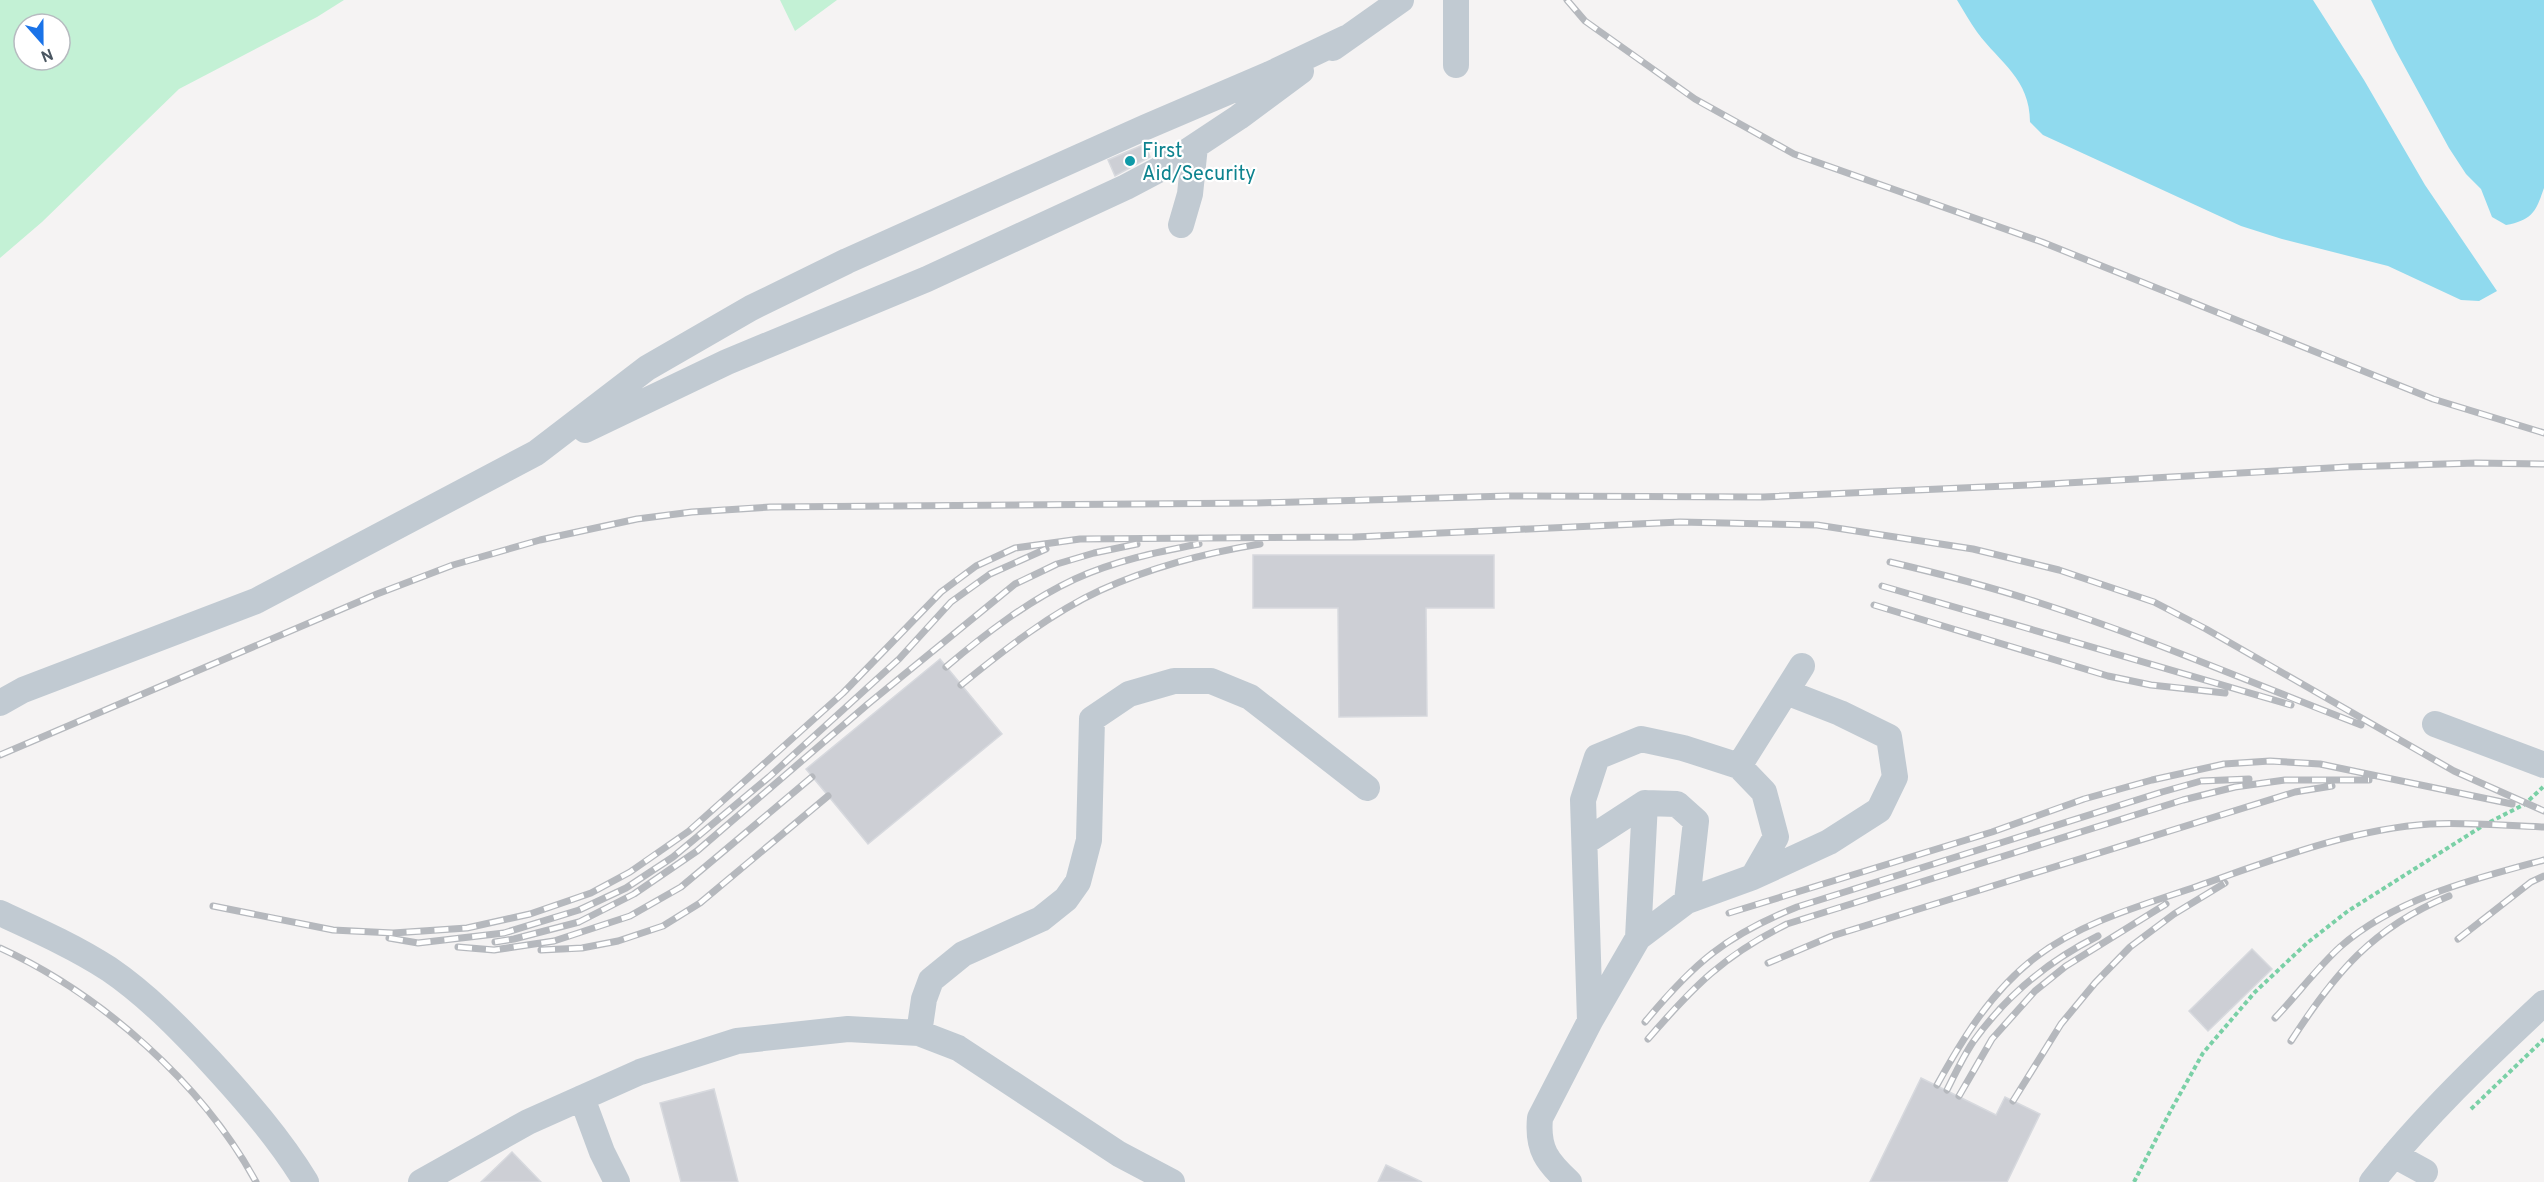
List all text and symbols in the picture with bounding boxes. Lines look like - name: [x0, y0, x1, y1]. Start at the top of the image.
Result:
- north arrow: [12, 12, 72, 72]
- text: N: [38, 43, 56, 66]
- place label: First Aid/Security: [1142, 139, 1256, 188]
- marker: First Aid/Security: [1123, 154, 1137, 168]

